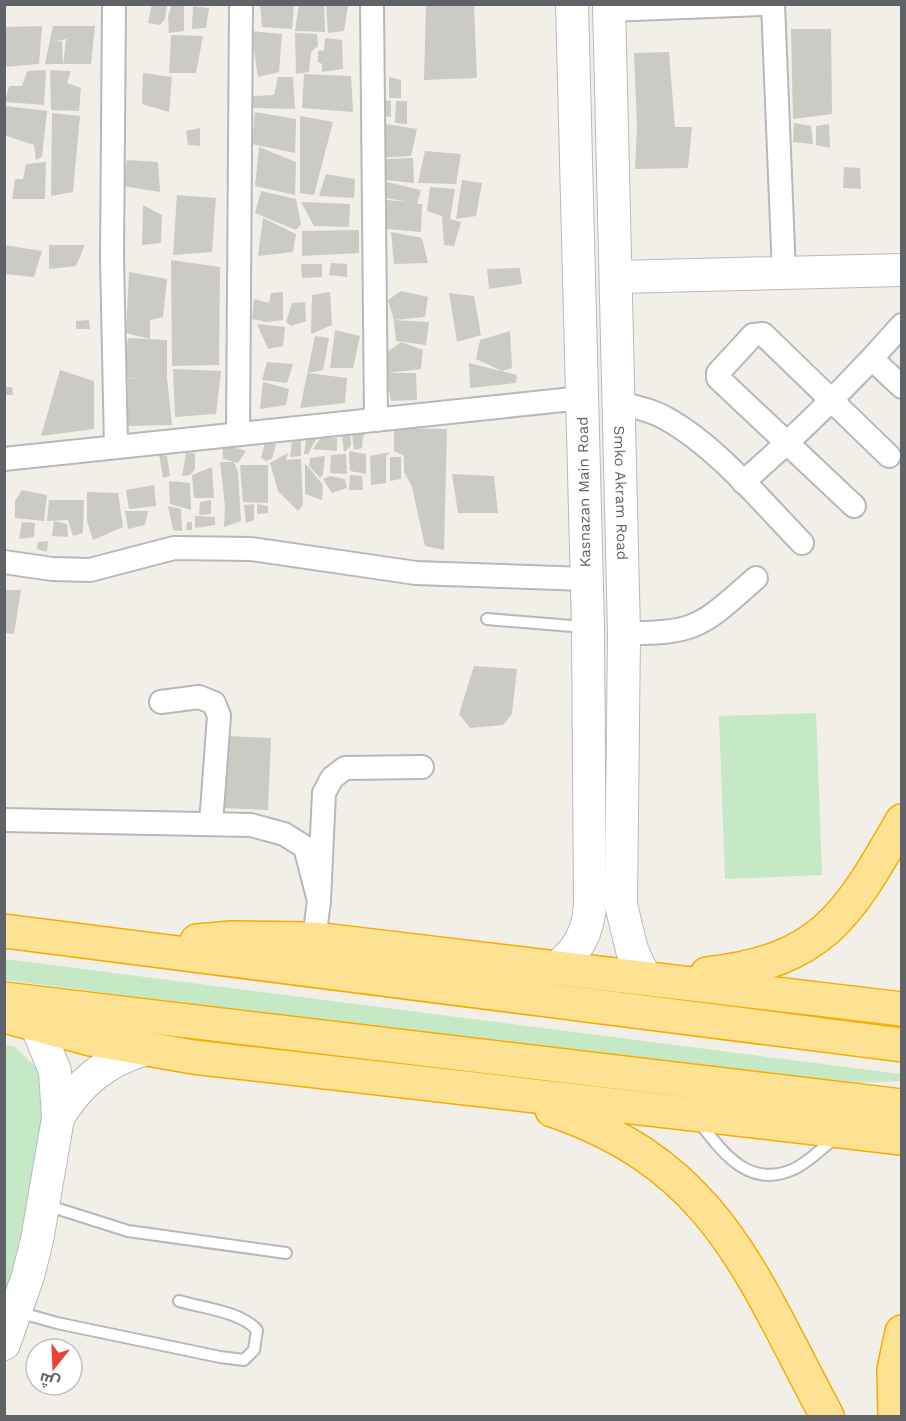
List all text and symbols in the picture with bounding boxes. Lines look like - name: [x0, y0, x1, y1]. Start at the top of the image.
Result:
- street label: Kasnazan Main Road: [574, 416, 594, 568]
- street label: Smko Akram Road: [610, 425, 631, 560]
- north arrow: [24, 1337, 84, 1397]
- text: ش: [37, 1369, 62, 1393]

